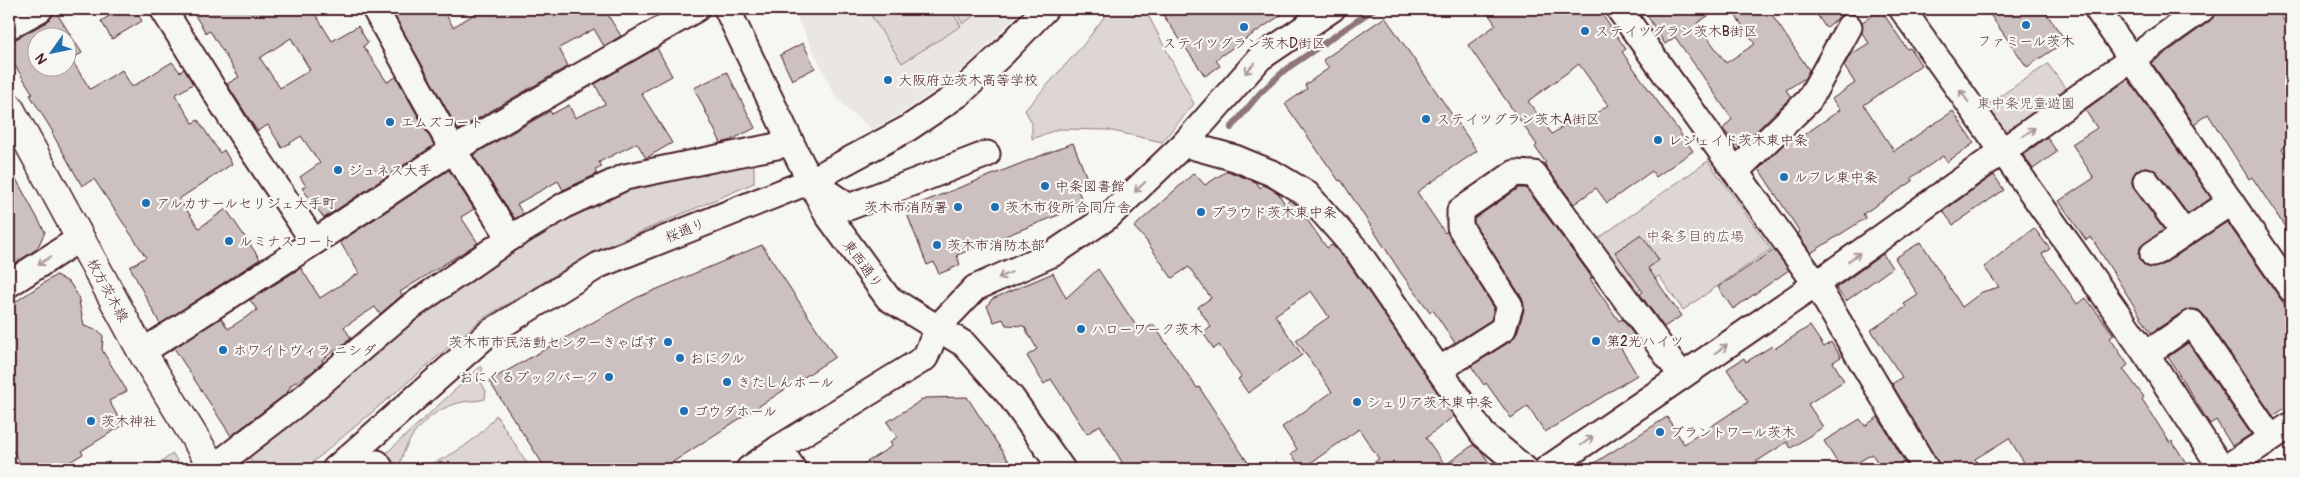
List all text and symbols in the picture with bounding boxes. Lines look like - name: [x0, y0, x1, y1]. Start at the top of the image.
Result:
- marker: ファミール茨木: [2020, 19, 2032, 31]
- marker: ステイツグラン茨木D街区: [1238, 21, 1250, 33]
- place label: ステイツグラン茨木B街区: [1595, 23, 1758, 40]
- marker: ステイツグラン茨木B街区: [1579, 25, 1591, 37]
- north arrow: [28, 28, 78, 78]
- place label: ファミール茨木: [1978, 33, 2074, 50]
- place label: ステイツグラン茨木D街区: [1162, 35, 1326, 52]
- text: N: [32, 50, 51, 67]
- one-way arrow: [1244, 62, 1256, 75]
- place label: 大阪府立茨木高等学校: [898, 72, 1038, 89]
- marker: 大阪府立茨木高等学校: [882, 74, 894, 86]
- one-way arrow: [1959, 89, 1969, 103]
- park label: 東中条児童遊園: [1977, 95, 2075, 112]
- place label: ステイツグラン茨木A街区: [1436, 111, 1600, 128]
- marker: ステイツグラン茨木A街区: [1420, 113, 1432, 125]
- place label: エムズコート: [400, 114, 484, 131]
- marker: エムズコート: [384, 116, 396, 128]
- one-way arrow: [2022, 126, 2035, 137]
- place label: レジェイド茨木東中条: [1668, 132, 1808, 149]
- marker: レジェイド茨木東中条: [1652, 134, 1664, 146]
- place label: ジュネス大手: [348, 162, 432, 179]
- marker: ジュネス大手: [332, 164, 344, 176]
- place label: ルフレ東中条: [1794, 169, 1878, 186]
- marker: ルフレ東中条: [1778, 171, 1790, 183]
- place label: 中条図書館: [1055, 178, 1125, 195]
- marker: 中条図書館: [1039, 180, 1051, 192]
- one-way arrow: [1133, 181, 1146, 193]
- place label: アルカサールセリジェ大手町: [156, 195, 336, 212]
- marker: アルカサールセリジェ大手町: [140, 197, 152, 209]
- place label: 茨木市消防署: [864, 199, 948, 216]
- place label: 茨木市役所合同庁舎: [1005, 199, 1131, 216]
- marker: 茨木市消防署: [952, 201, 964, 213]
- marker: 茨木市役所合同庁舎: [989, 201, 1001, 213]
- place label: プラウド茨木東中条: [1211, 204, 1337, 221]
- marker: プラウド茨木東中条: [1195, 206, 1207, 218]
- street label: 桜通り: [663, 215, 708, 246]
- park label: 中条多目的広場: [1646, 228, 1744, 245]
- place label: ルミナスコート: [239, 233, 336, 250]
- marker: ルミナスコート: [223, 235, 235, 247]
- street label: 東西通り: [839, 237, 886, 292]
- place label: 茨木市消防本部: [947, 237, 1045, 254]
- marker: 茨木市消防本部: [931, 239, 943, 251]
- one-way arrow: [1847, 252, 1861, 262]
- street label: 枚方茨木線: [83, 256, 132, 325]
- one-way arrow: [37, 257, 51, 267]
- one-way arrow: [998, 271, 1013, 281]
- place label: ハローワーク茨木: [1091, 321, 1203, 338]
- marker: ハローワーク茨木: [1075, 323, 1087, 335]
- place label: 第2光ハイツ: [1606, 333, 1684, 350]
- place label: 茨木市市民活動センターきゃぱす: [449, 334, 658, 351]
- marker: 第2光ハイツ: [1590, 335, 1602, 347]
- marker: 茨木市市民活動センターきゃぱす: [662, 336, 674, 348]
- place label: ホワイトヴィラ ニシダ: [233, 342, 376, 359]
- marker: ホワイトヴィラ ニシダ: [217, 344, 229, 356]
- one-way arrow: [1714, 344, 1728, 354]
- place label: おにクル: [690, 350, 745, 367]
- marker: おにクル: [674, 352, 686, 364]
- place label: おにくるブックパーク: [459, 369, 599, 386]
- marker: おにくるブックパーク: [603, 371, 615, 383]
- place label: きたしんホール: [737, 374, 834, 391]
- marker: きたしんホール: [721, 376, 733, 388]
- place label: シェリア茨木東中条: [1367, 394, 1493, 411]
- marker: シェリア茨木東中条: [1351, 396, 1363, 408]
- place label: ゴウダホール: [694, 403, 777, 420]
- marker: ゴウダホール: [678, 405, 690, 417]
- place label: 茨木神社: [101, 413, 157, 430]
- marker: 茨木神社: [85, 415, 97, 427]
- place label: ブラントワール茨木: [1670, 424, 1795, 441]
- marker: ブラントワール茨木: [1654, 426, 1666, 438]
- one-way arrow: [1580, 436, 1594, 446]

